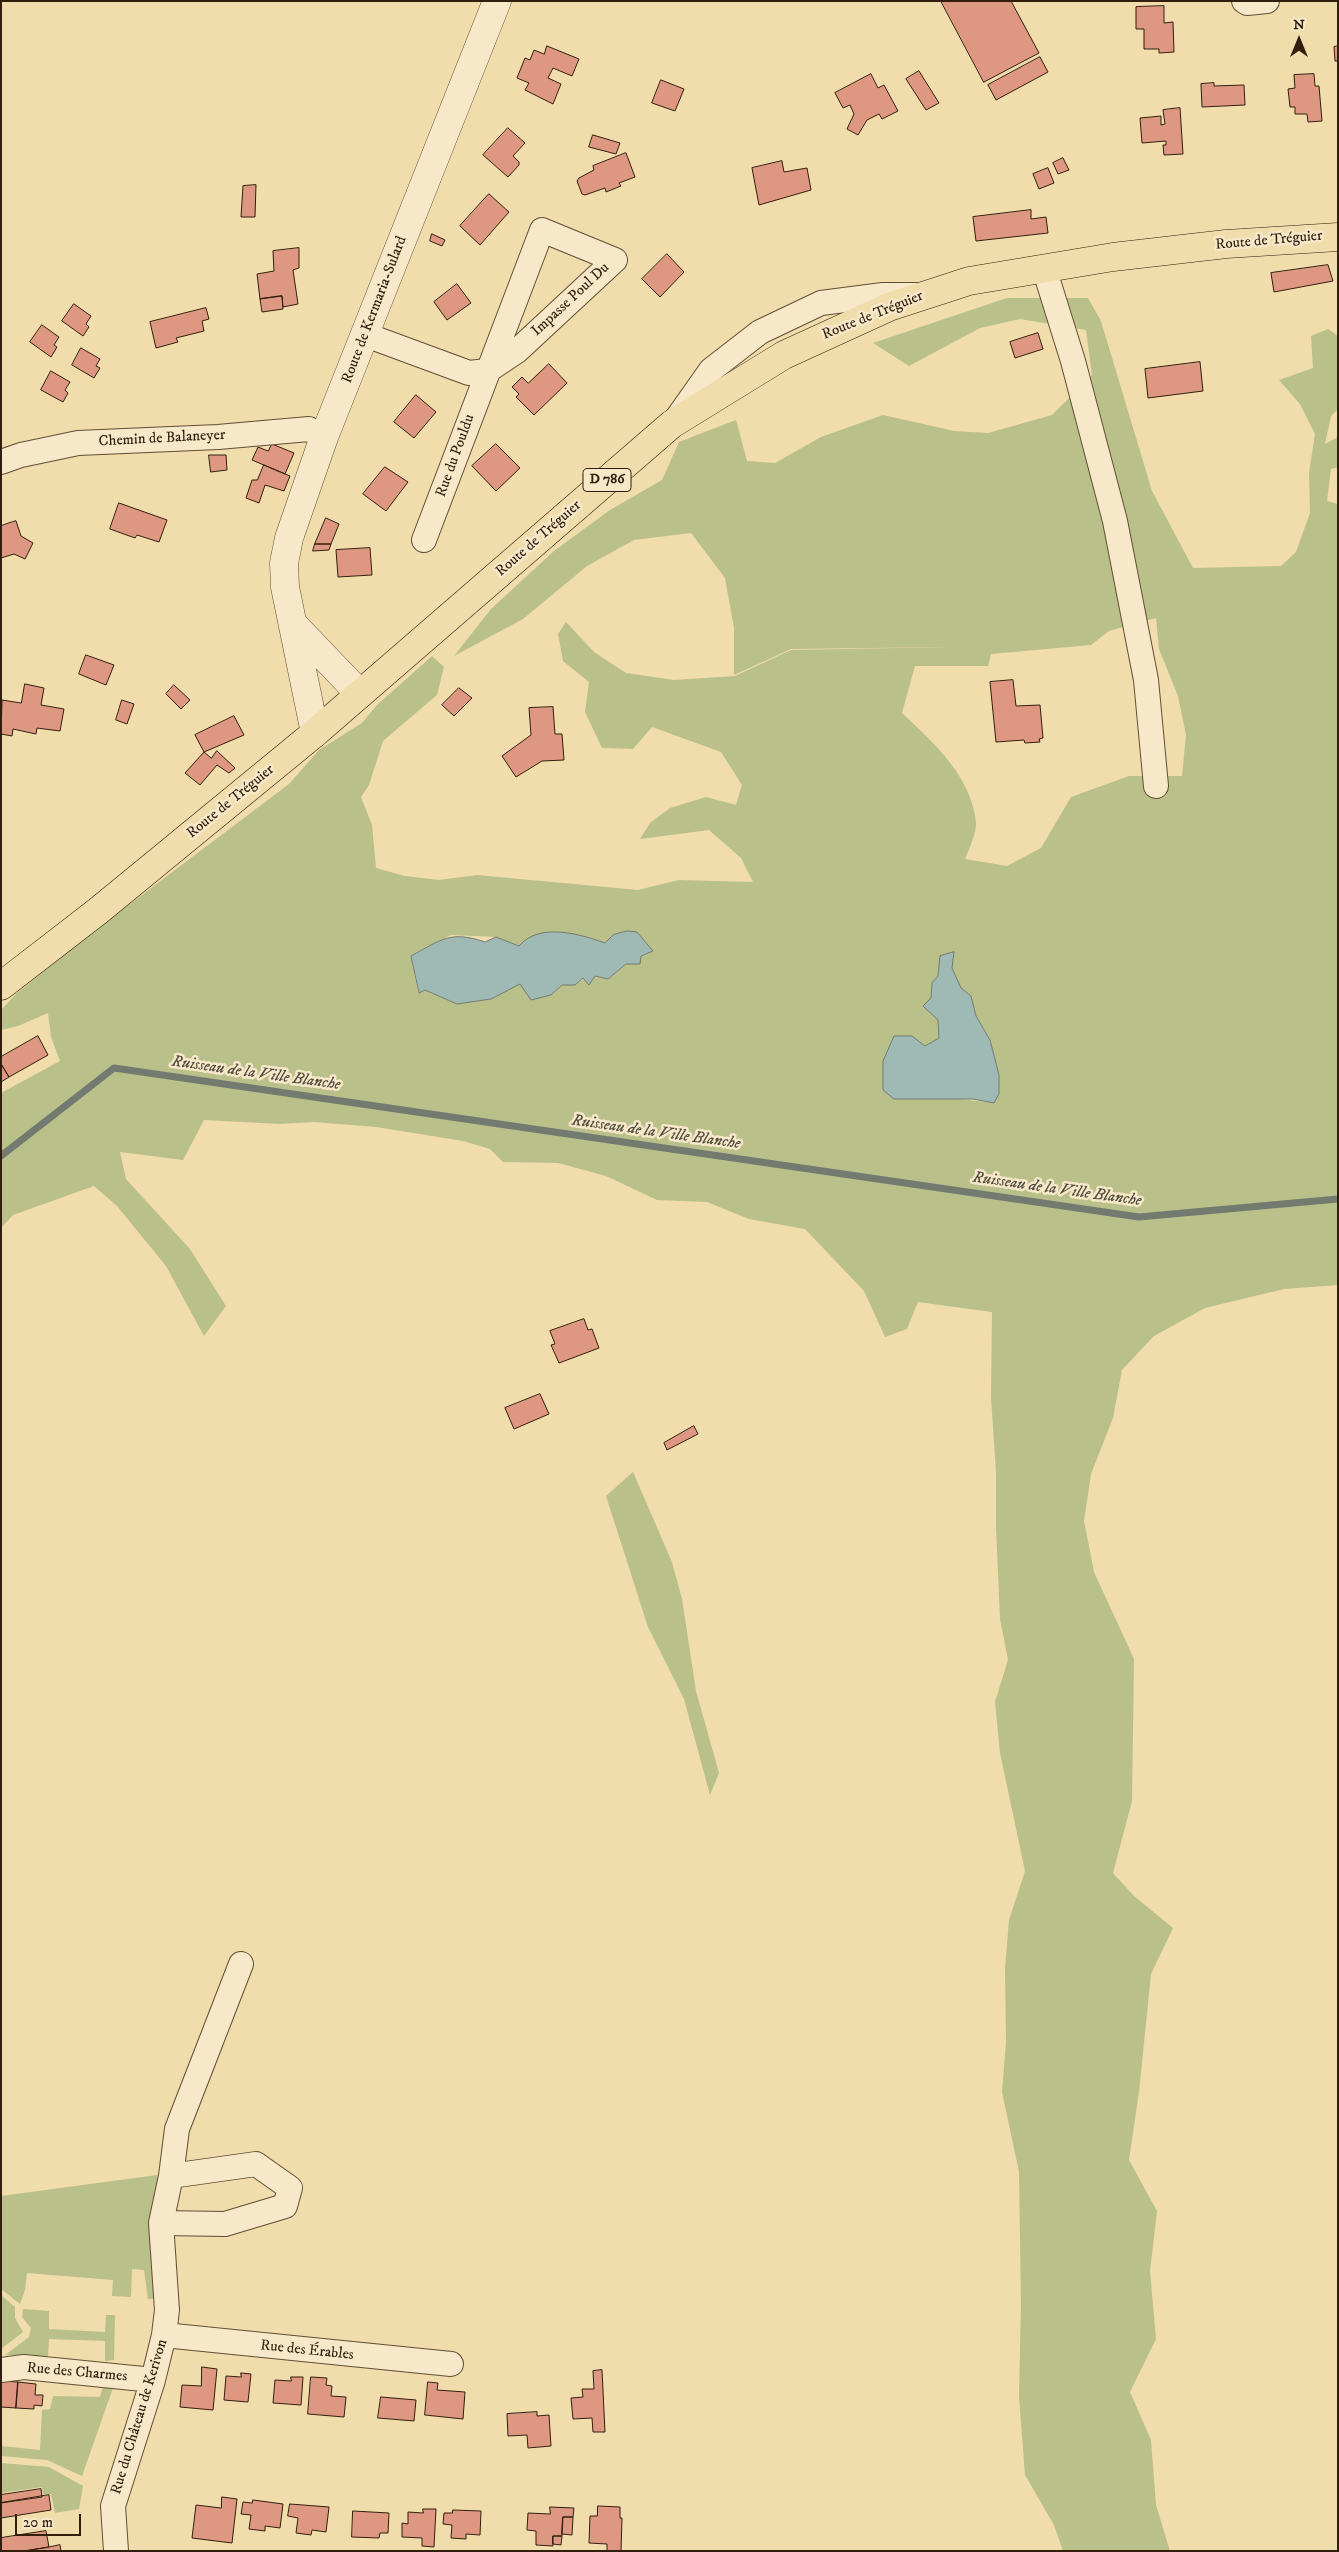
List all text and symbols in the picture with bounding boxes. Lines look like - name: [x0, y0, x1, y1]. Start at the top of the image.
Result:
- north arrow: [1274, 15, 1324, 65]
- text: N: [1293, 16, 1305, 34]
- street label: Route de Tréguier: [1215, 227, 1323, 255]
- street label: Route de Kermaria-Sulard: [339, 234, 411, 386]
- street label: Impasse Poul Du: [528, 259, 614, 341]
- street label: Route de Tréguier: [820, 288, 926, 344]
- street label: Rue du Pouldu: [433, 412, 479, 500]
- street label: Chemin de Balaneyer: [98, 427, 226, 451]
- road number: D 786: [583, 468, 631, 492]
- street label: Route de Tréguier: [493, 497, 585, 581]
- street label: Route de Tréguier: [184, 761, 278, 843]
- water label: Ruisseau de la Ville Blanche: [170, 1053, 342, 1095]
- water label: Ruisseau de la Ville Blanche: [570, 1112, 742, 1154]
- water label: Ruisseau de la Ville Blanche: [971, 1169, 1143, 1211]
- street label: Rue du Château de Kerivon: [108, 2337, 172, 2497]
- street label: Rue des Érables: [259, 2337, 355, 2365]
- street label: Rue des Charmes: [26, 2360, 128, 2386]
- scale bar: [18, 2504, 84, 2536]
- text: 20 m: [23, 2513, 53, 2532]

